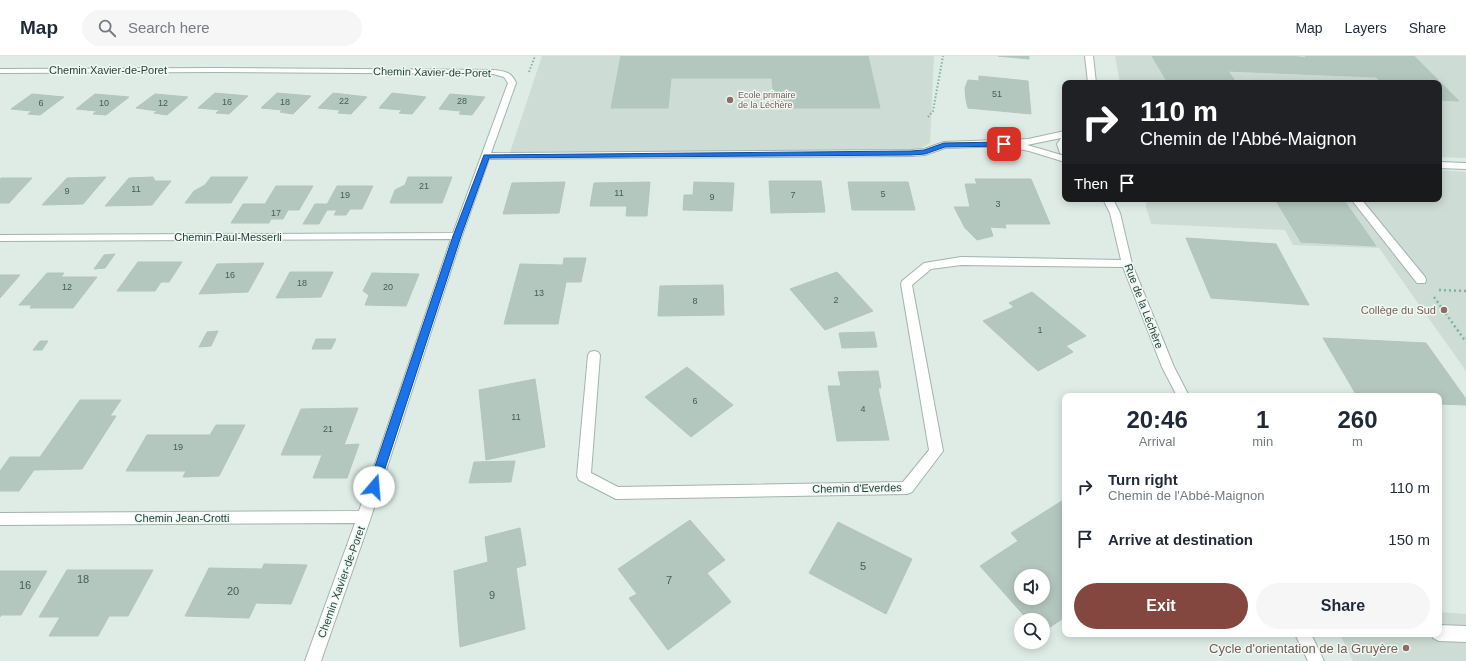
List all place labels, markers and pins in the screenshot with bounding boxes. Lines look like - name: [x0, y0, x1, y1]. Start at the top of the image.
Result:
- place label: Ecole primaire de la Léchère: [738, 90, 796, 110]
- marker: Ecole primaire de la Léchère: [725, 95, 735, 105]
- pin: [987, 127, 1021, 161]
- place label: Collège du Sud: [1361, 304, 1436, 316]
- marker: Collège du Sud: [1439, 305, 1449, 315]
- place label: Cycle d'orientation de la Gruyère: [1209, 641, 1398, 656]
- marker: Cycle d'orientation de la Gruyère: [1401, 643, 1411, 653]

